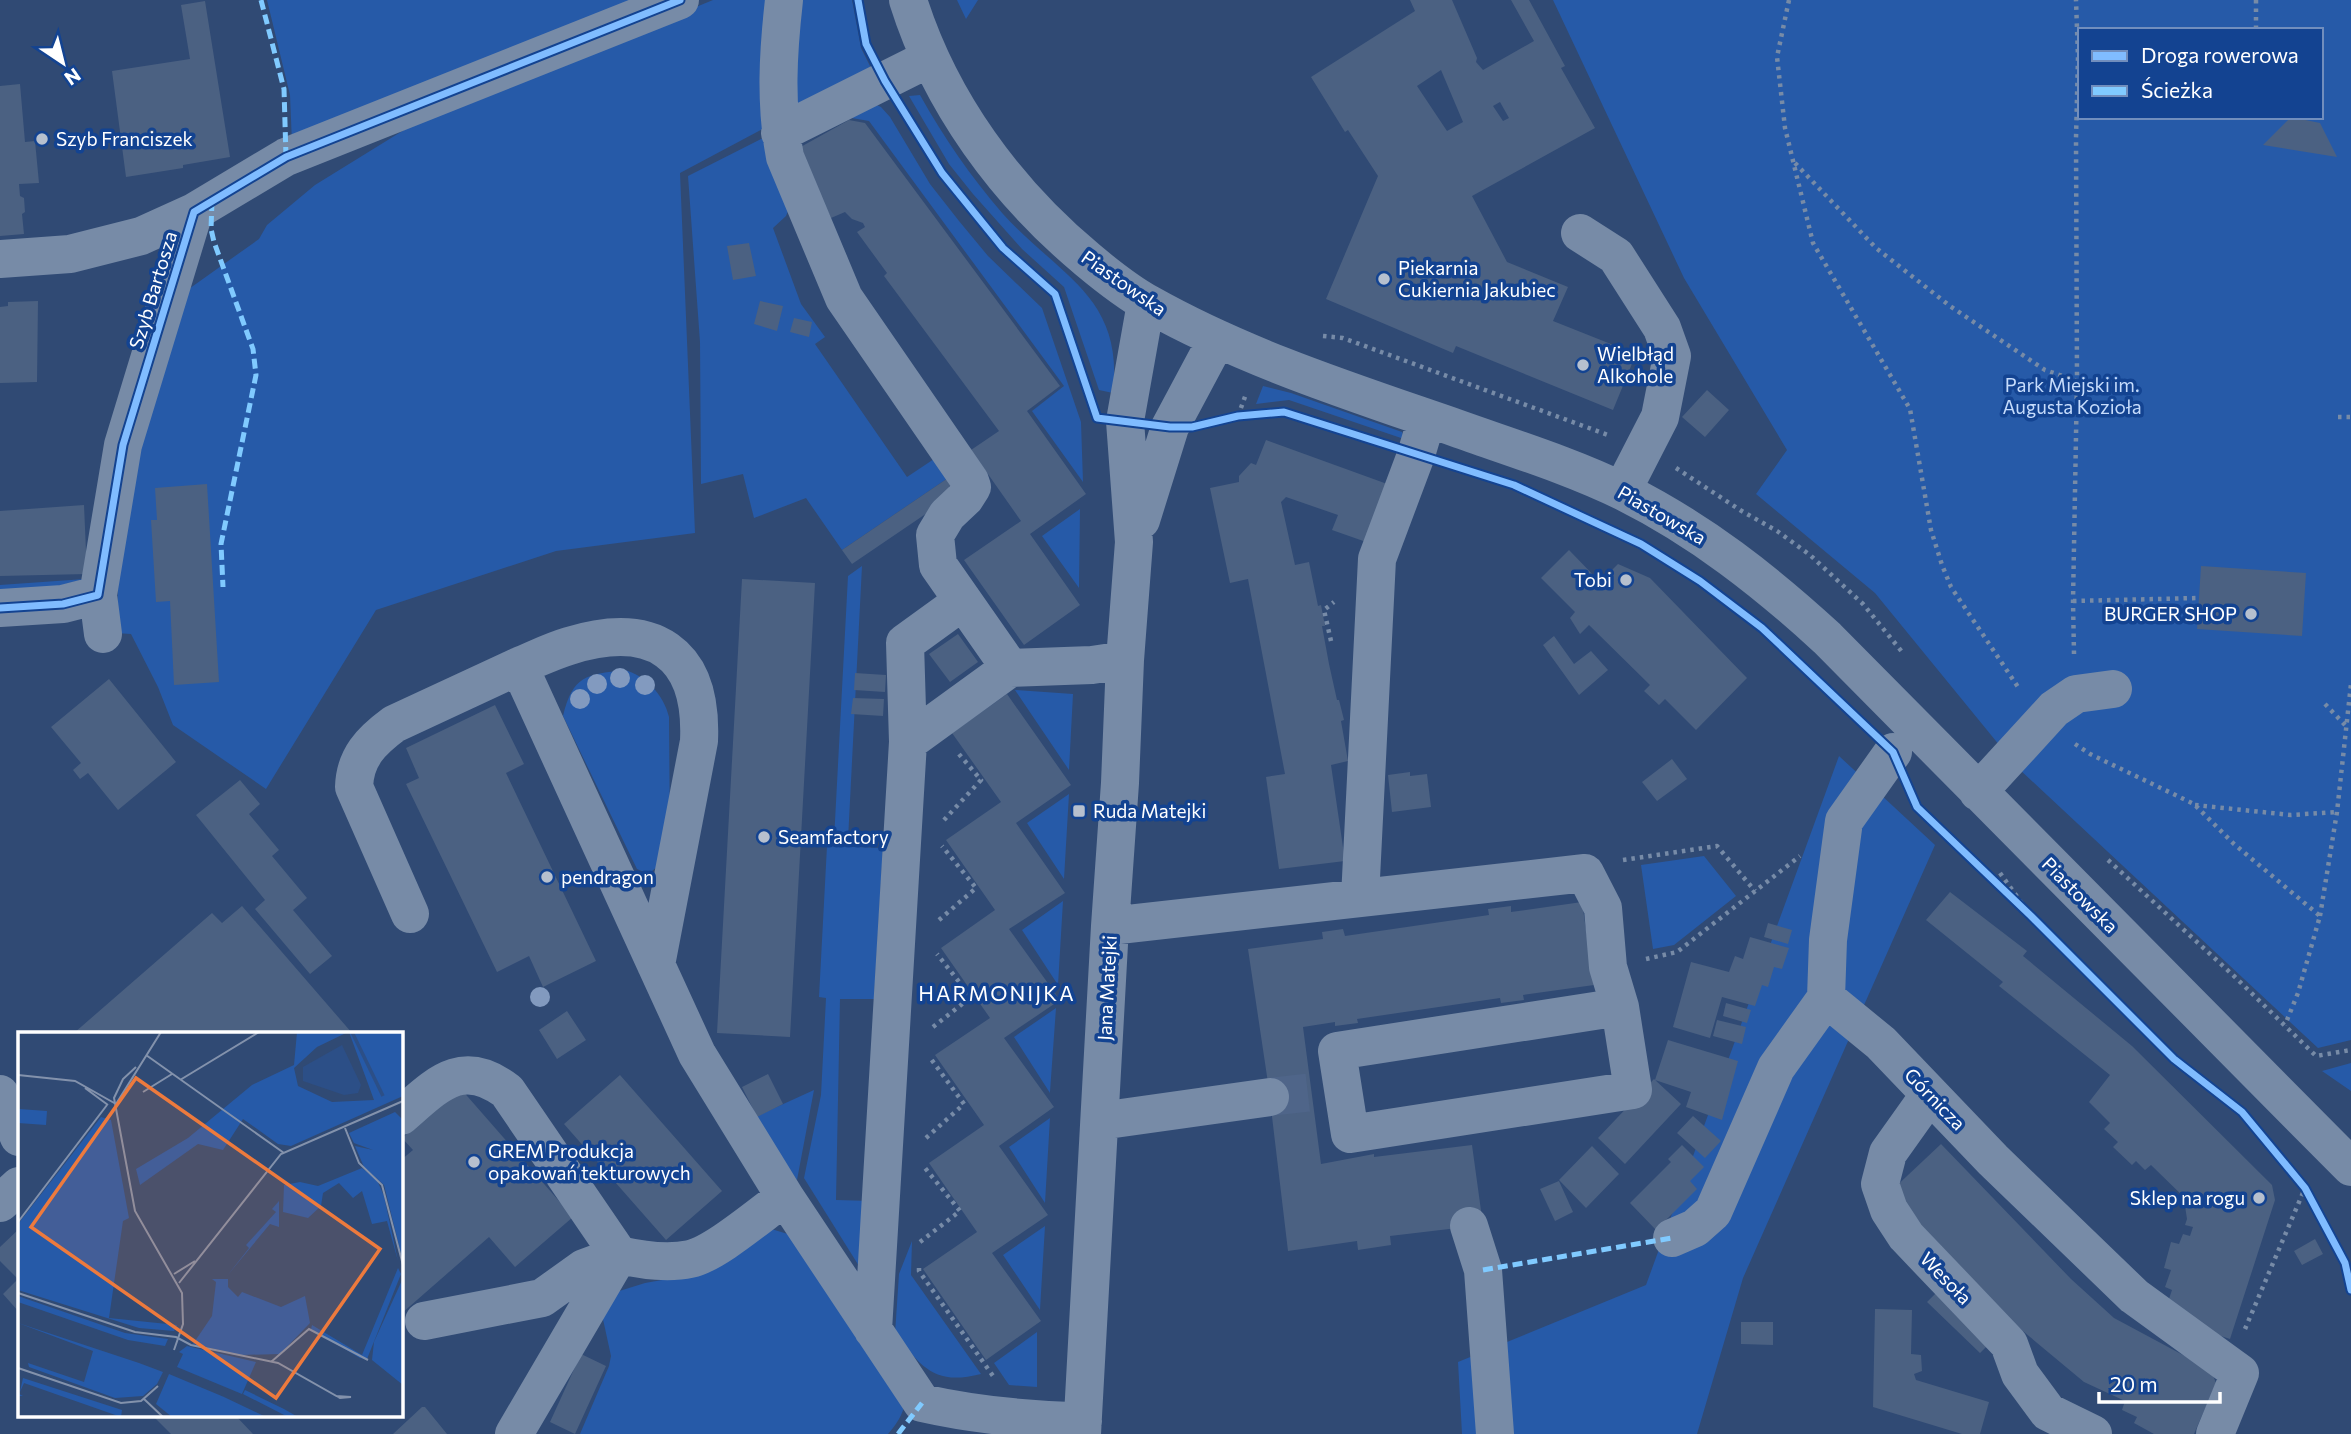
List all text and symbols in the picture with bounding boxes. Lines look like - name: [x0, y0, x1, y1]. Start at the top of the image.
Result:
- north arrow: [28, 28, 98, 98]
- legend: [2078, 28, 2323, 119]
- text: Droga rowerowa: [2141, 42, 2299, 67]
- text: N: [61, 64, 85, 91]
- text: Ścieżka: [2141, 77, 2213, 102]
- place label: Szyb Franciszek: [56, 127, 193, 150]
- marker: Szyb Franciszek: [34, 131, 50, 147]
- street label: Szyb Bartosza: [124, 228, 181, 352]
- street label: Piastowska: [1078, 245, 1171, 320]
- place label: Piekarnia Cukiernia Jakubiec: [1398, 256, 1556, 301]
- marker: Piekarnia Cukiernia Jakubiec: [1376, 271, 1392, 287]
- place label: Wielbłąd Alkohole: [1597, 342, 1674, 387]
- marker: Wielbłąd Alkohole: [1575, 357, 1591, 373]
- park label: Park Miejski im. Augusta Kozioła: [2002, 373, 2142, 418]
- street label: Piastowska: [1614, 480, 1710, 549]
- place label: Tobi: [1574, 568, 1612, 591]
- marker: Tobi: [1618, 572, 1634, 588]
- place label: BURGER SHOP: [2104, 602, 2237, 625]
- marker: BURGER SHOP: [2243, 606, 2259, 622]
- place label: Ruda Matejki: [1093, 799, 1206, 822]
- marker: Ruda Matejki: [1071, 803, 1087, 819]
- place label: Seamfactory: [778, 825, 889, 848]
- marker: Seamfactory: [756, 829, 772, 845]
- street label: Piastowska: [2038, 852, 2123, 937]
- place label: pendragon: [561, 865, 654, 888]
- marker: pendragon: [539, 869, 555, 885]
- street label: Jana Matejki: [1092, 935, 1121, 1041]
- district label: HARMONIJKA: [918, 980, 1076, 1005]
- inset map: [18, 1032, 402, 1416]
- street label: Górnicza: [1900, 1063, 1971, 1134]
- place label: GREM Produkcja opakowań tekturowych: [488, 1139, 691, 1184]
- marker: GREM Produkcja opakowań tekturowych: [466, 1154, 482, 1170]
- place label: Sklep na rogu: [2130, 1186, 2245, 1209]
- marker: Sklep na rogu: [2251, 1190, 2267, 1206]
- street label: Wesoła: [1916, 1247, 1977, 1309]
- scale bar: [2099, 1360, 2220, 1404]
- text: 20 m: [2110, 1371, 2158, 1396]

